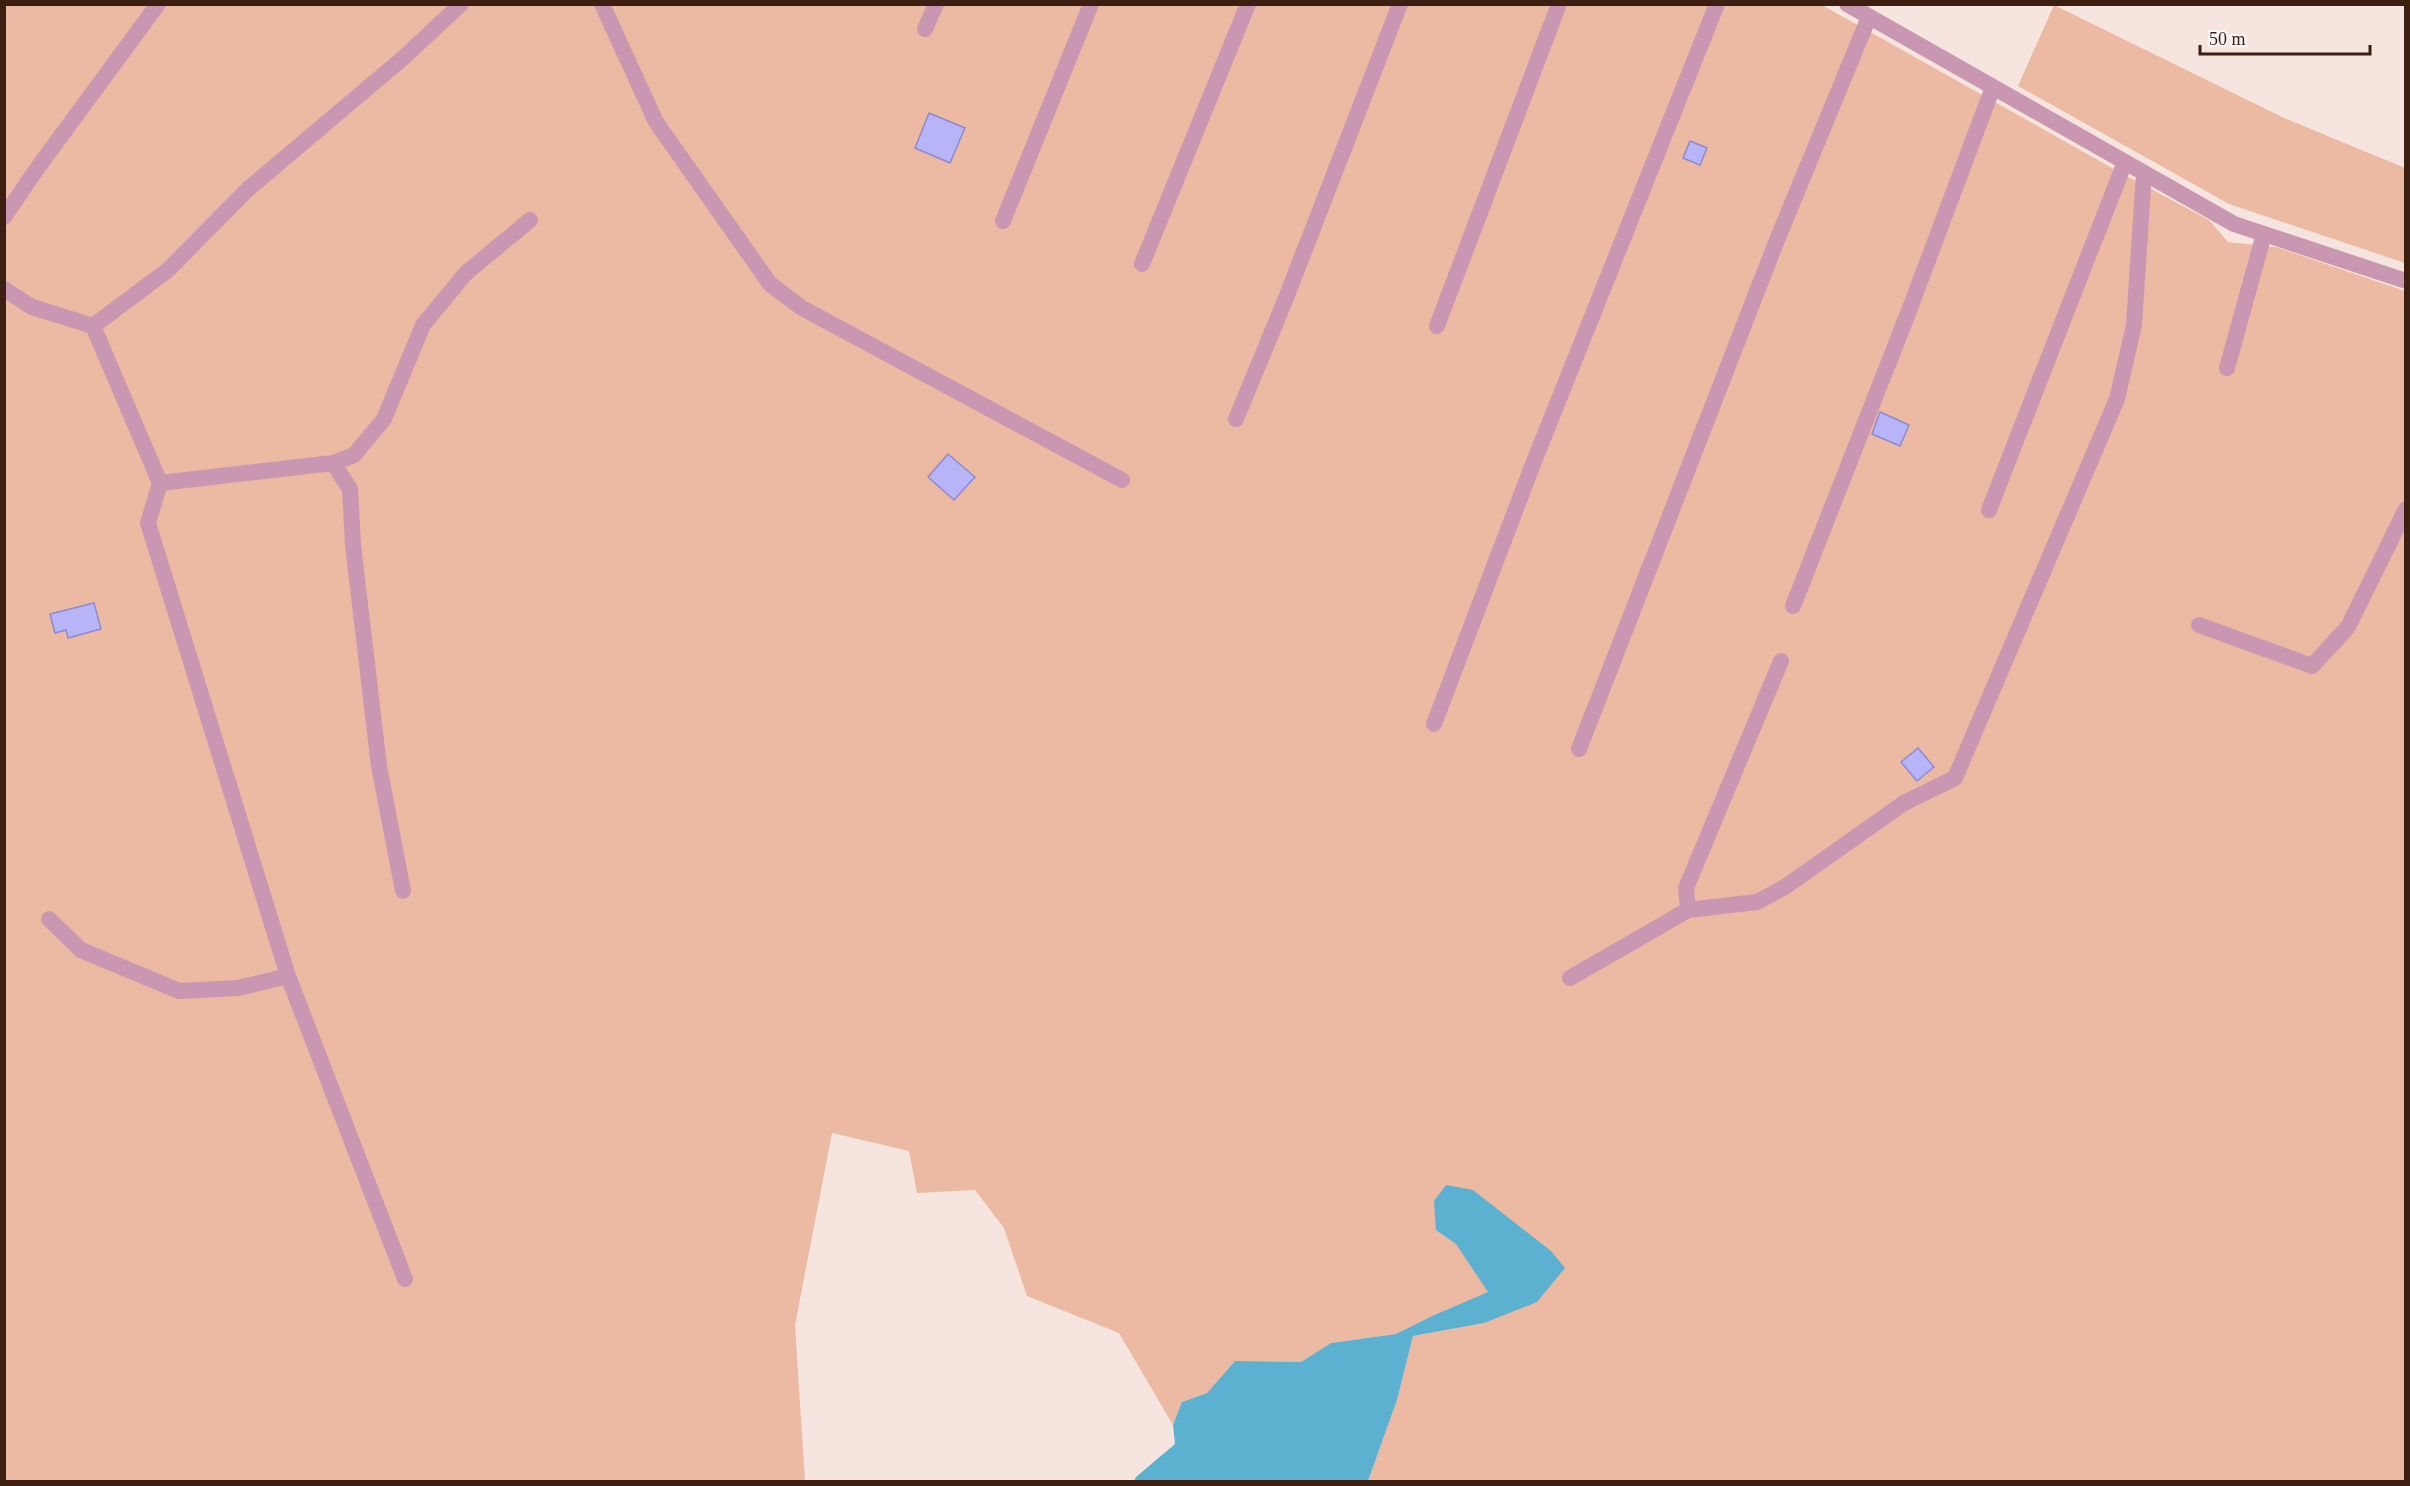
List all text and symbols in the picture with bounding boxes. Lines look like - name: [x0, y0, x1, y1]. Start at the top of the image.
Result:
- scale bar: [2200, 18, 2370, 56]
- text: 50 m: [2209, 29, 2246, 49]

